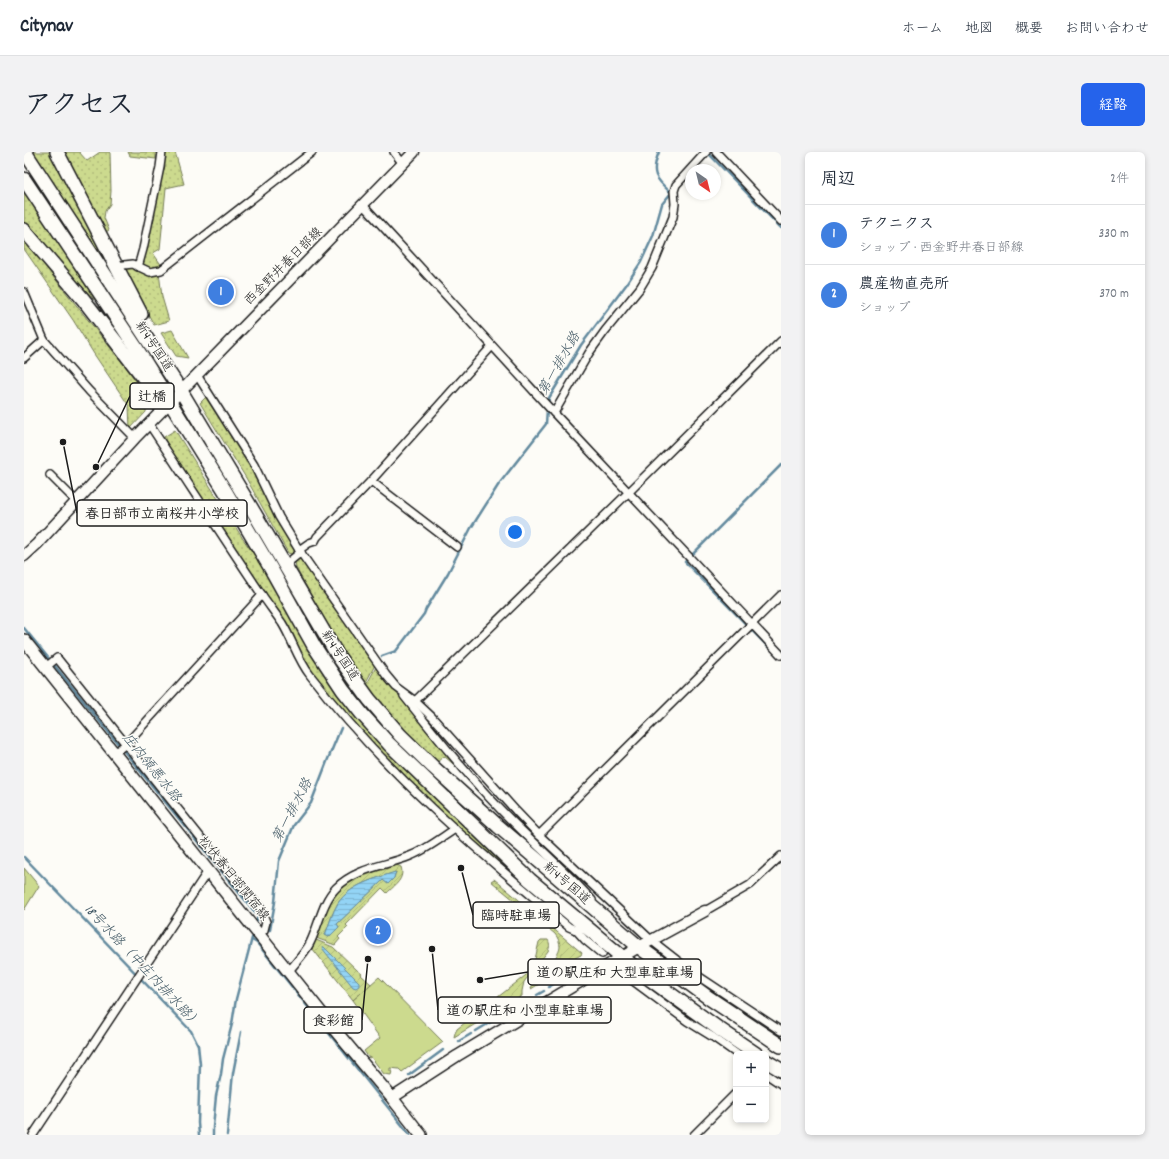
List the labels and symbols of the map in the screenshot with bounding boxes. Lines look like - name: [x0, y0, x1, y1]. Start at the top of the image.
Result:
- north arrow: [685, 164, 721, 200]
- street label: 西金野井春日部線: [241, 223, 328, 310]
- pin: 1: [208, 277, 234, 307]
- street label: 新4号国道: [129, 318, 177, 376]
- water label: 第一排水路: [534, 328, 587, 399]
- callout: 辻橋: [130, 383, 174, 409]
- text: 辻橋: [138, 388, 166, 408]
- callout: 春日部市立南桜井小学校: [77, 500, 247, 526]
- text: 春日部市立南桜井小学校: [85, 505, 239, 525]
- your location: [505, 522, 525, 542]
- street label: 新4号国道: [315, 627, 363, 685]
- water label: 庄内領悪水路: [117, 729, 186, 808]
- water label: 第一排水路: [268, 775, 319, 847]
- street label: 松伏春日部関宿線: [193, 833, 274, 926]
- street label: 新4号国道: [538, 858, 594, 910]
- water label: 18号水路（中庄内排水路）: [79, 901, 205, 1033]
- callout: 臨時駐車場: [473, 902, 559, 928]
- text: 臨時駐車場: [481, 907, 551, 927]
- pin: 2: [365, 916, 391, 946]
- callout: 道の駅庄和 大型車駐車場: [528, 959, 701, 985]
- text: 道の駅庄和 大型車駐車場: [536, 964, 694, 984]
- callout: 道の駅庄和 小型車駐車場: [438, 997, 611, 1023]
- text: 道の駅庄和 小型車駐車場: [446, 1002, 604, 1022]
- callout: 食彩館: [304, 1007, 362, 1033]
- text: 食彩館: [312, 1012, 354, 1032]

